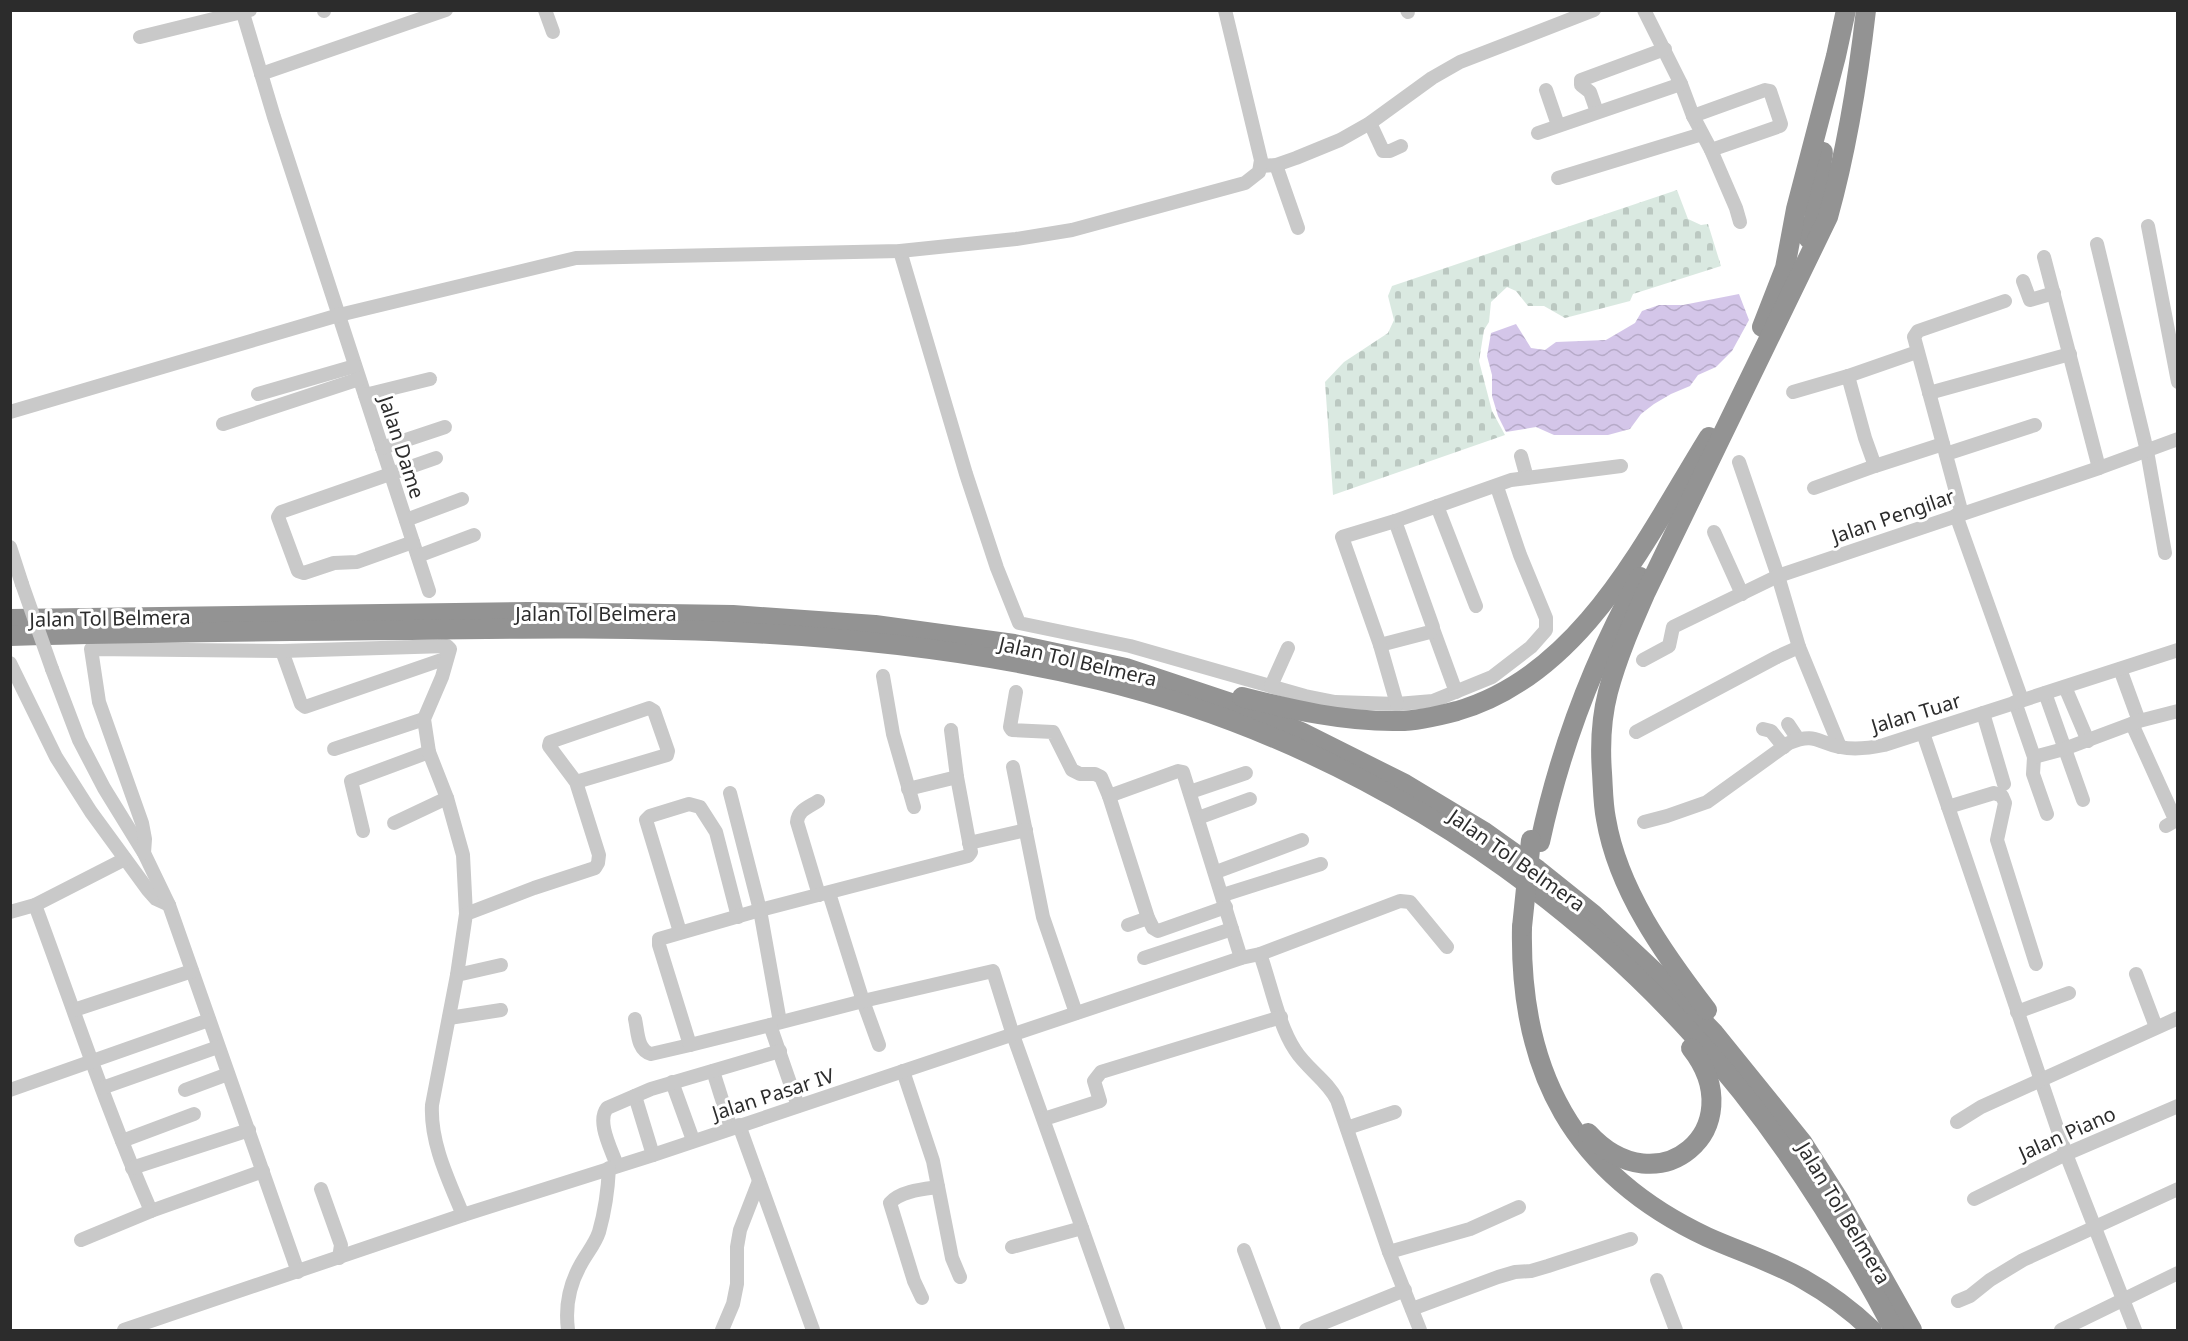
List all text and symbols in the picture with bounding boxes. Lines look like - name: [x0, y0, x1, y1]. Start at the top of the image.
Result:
- street label: Jalan Dame: [372, 390, 431, 502]
- street label: Jalan Pengilar: [1826, 482, 1958, 550]
- street label: Jalan Tol Belmera: [513, 600, 677, 627]
- street label: Jalan Tol Belmera: [27, 603, 191, 633]
- street label: Jalan Tol Belmera: [994, 629, 1160, 692]
- street label: Jalan Tuar: [1866, 687, 1964, 740]
- street label: Jalan Tol Belmera: [1442, 802, 1591, 917]
- street label: Jalan Pasar IV: [707, 1062, 838, 1127]
- street label: Jalan Piano: [2012, 1100, 2120, 1167]
- street label: Jalan Tol Belmera: [1790, 1135, 1897, 1289]

